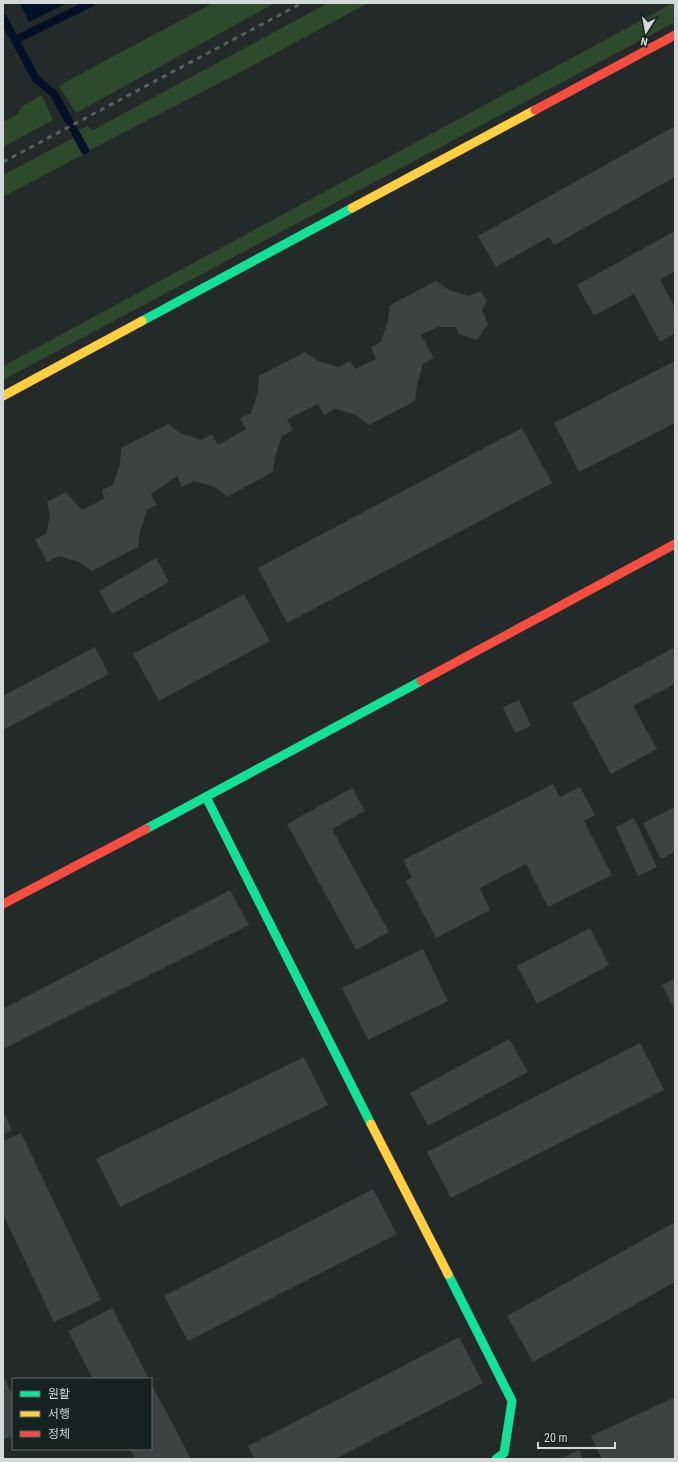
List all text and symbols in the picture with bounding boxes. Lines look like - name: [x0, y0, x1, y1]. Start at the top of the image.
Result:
- north arrow: [626, 12, 666, 52]
- text: N: [639, 34, 649, 48]
- legend: [12, 1378, 152, 1450]
- text: 원활: [48, 1387, 70, 1401]
- text: 서행: [48, 1407, 70, 1421]
- scale bar: [538, 1424, 615, 1450]
- text: 정체: [48, 1427, 70, 1441]
- text: 20 m: [544, 1431, 568, 1445]

